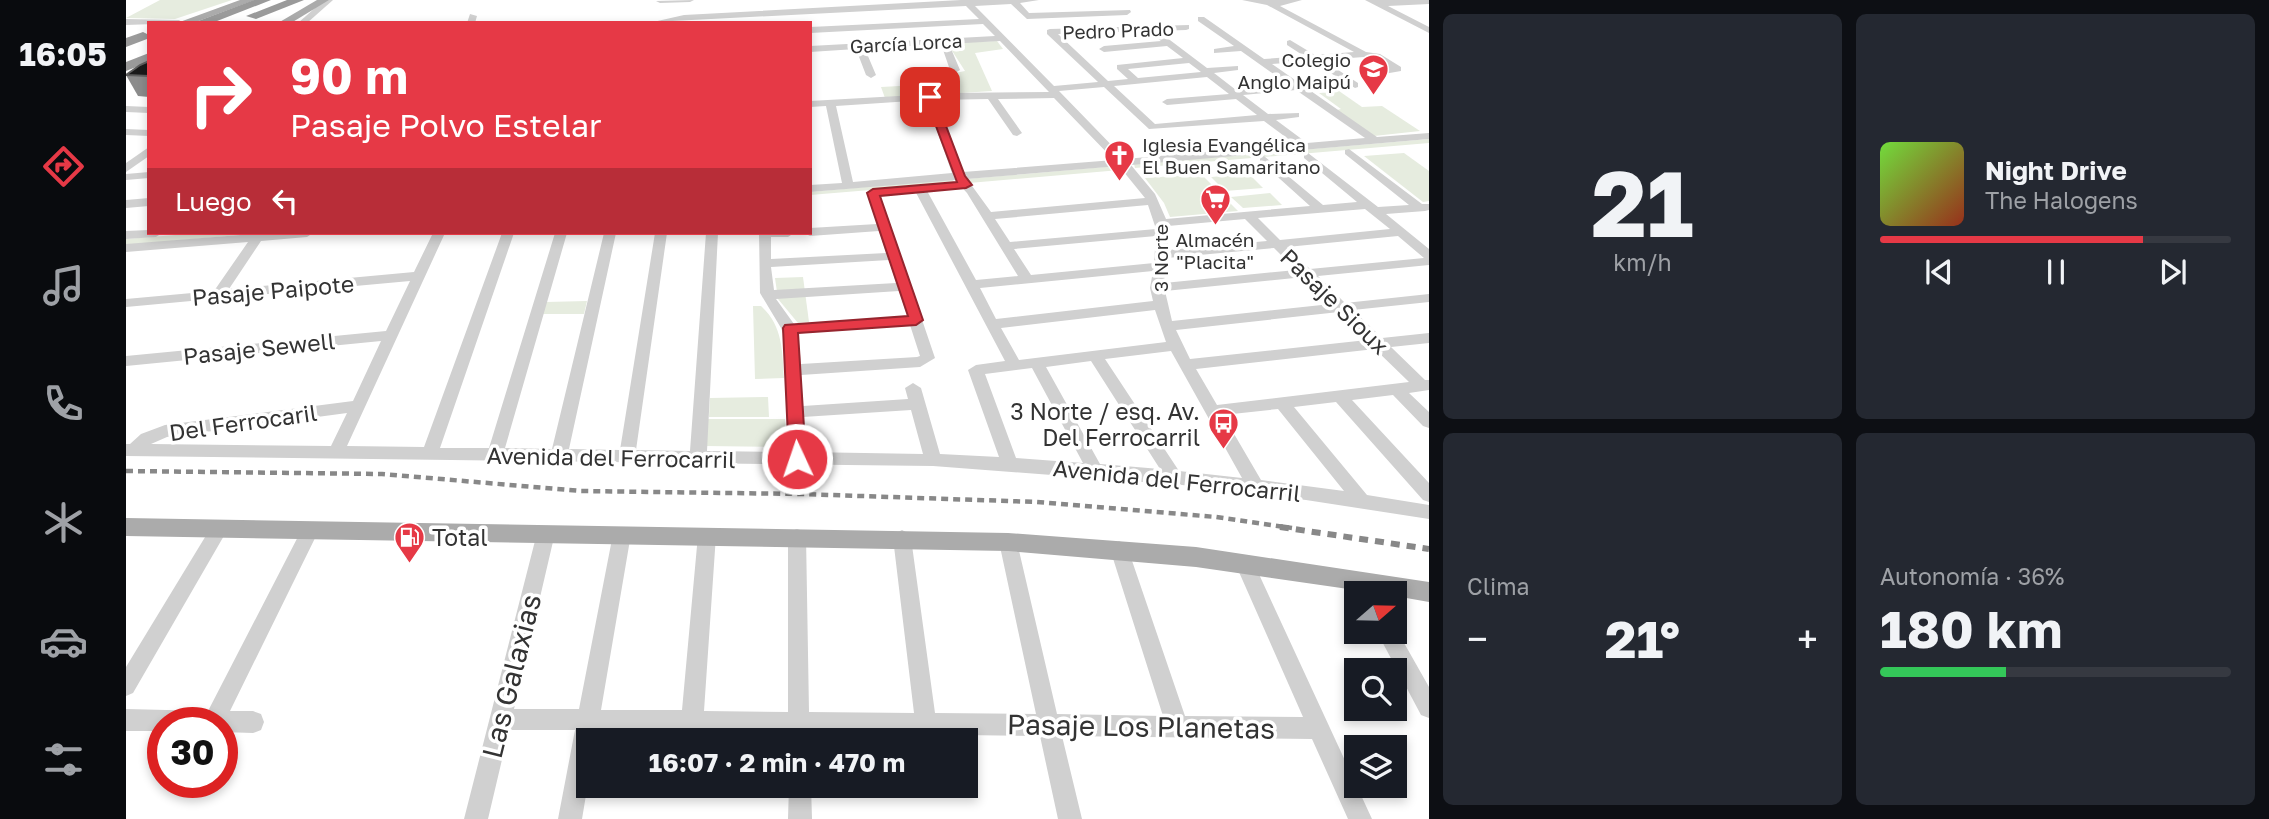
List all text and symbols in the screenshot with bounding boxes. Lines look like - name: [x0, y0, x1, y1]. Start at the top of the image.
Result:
- street label: Pedro Prado: [1062, 17, 1174, 43]
- street label: García Lorca: [849, 29, 963, 57]
- text: 16:05: [19, 35, 107, 73]
- text: 90 m: [290, 46, 408, 105]
- place label: Colegio Anglo Maipú: [1238, 48, 1351, 93]
- icon: right: [175, 49, 266, 140]
- school or university icon: Colegio Anglo Maipú: [1357, 53, 1391, 97]
- pin: [900, 67, 960, 127]
- icon: arrive: [911, 78, 949, 116]
- text: Pasaje Polvo Estelar: [290, 106, 601, 144]
- place label: Iglesia Evangélica El Buen Samaritano: [1142, 133, 1320, 178]
- church icon: Iglesia Evangélica El Buen Samaritano: [1102, 138, 1136, 182]
- icon: directions: [39, 142, 88, 191]
- text: 21: [1591, 148, 1694, 257]
- text: Night Drive: [1985, 155, 2127, 186]
- icon: left: [266, 182, 304, 220]
- supermarket icon: Almacén "Placita": [1198, 183, 1232, 227]
- text: Luego: [175, 186, 252, 217]
- text: The Halogens: [1985, 186, 2138, 214]
- street label: 3 Norte: [1149, 224, 1172, 292]
- place label: Almacén "Placita": [1175, 228, 1255, 273]
- street label: Pasaje Sioux: [1275, 242, 1395, 360]
- text: km/h: [1613, 248, 1672, 276]
- icon: previous: [1920, 253, 1958, 291]
- icon: pause: [2037, 253, 2075, 291]
- icon: next: [2154, 253, 2192, 291]
- icon: music: [39, 261, 88, 310]
- street label: Pasaje Paipote: [191, 269, 355, 311]
- street label: Pasaje Sewell: [182, 326, 336, 370]
- icon: phone: [39, 379, 88, 428]
- place label: 3 Norte / esq. Av. Del Ferrocarril: [1010, 397, 1200, 451]
- street label: Del Ferrocaril: [167, 398, 319, 446]
- bus stop icon: 3 Norte / esq. Av. Del Ferrocarril: [1206, 407, 1240, 451]
- position arrow: [760, 422, 834, 496]
- street label: Avenida del Ferrocarril: [486, 441, 736, 473]
- street label: Avenida del Ferrocarril: [1052, 453, 1302, 507]
- icon: climate: [39, 498, 88, 547]
- fuel station icon: Total: [392, 520, 426, 564]
- place label: Total: [432, 523, 488, 551]
- text: Autonomía · 36%: [1880, 562, 2064, 590]
- text: Clima: [1467, 572, 1530, 600]
- north arrow: [1344, 581, 1407, 644]
- map controls: [1344, 581, 1407, 798]
- street label: Las Galaxias: [475, 591, 547, 761]
- text: 180 km: [1880, 597, 2063, 659]
- text: 21°: [1605, 607, 1680, 669]
- text: −: [1467, 616, 1488, 661]
- text: +: [1797, 616, 1818, 661]
- icon: car: [39, 617, 88, 666]
- button: search: [1344, 658, 1407, 721]
- speed limit sign: 30: [147, 707, 238, 798]
- street label: Pasaje Los Planetas: [1007, 707, 1275, 745]
- icon: filters: [39, 735, 88, 784]
- button: layers: [1344, 735, 1407, 798]
- text: 16:07 · 2 min · 470 m: [649, 747, 905, 778]

